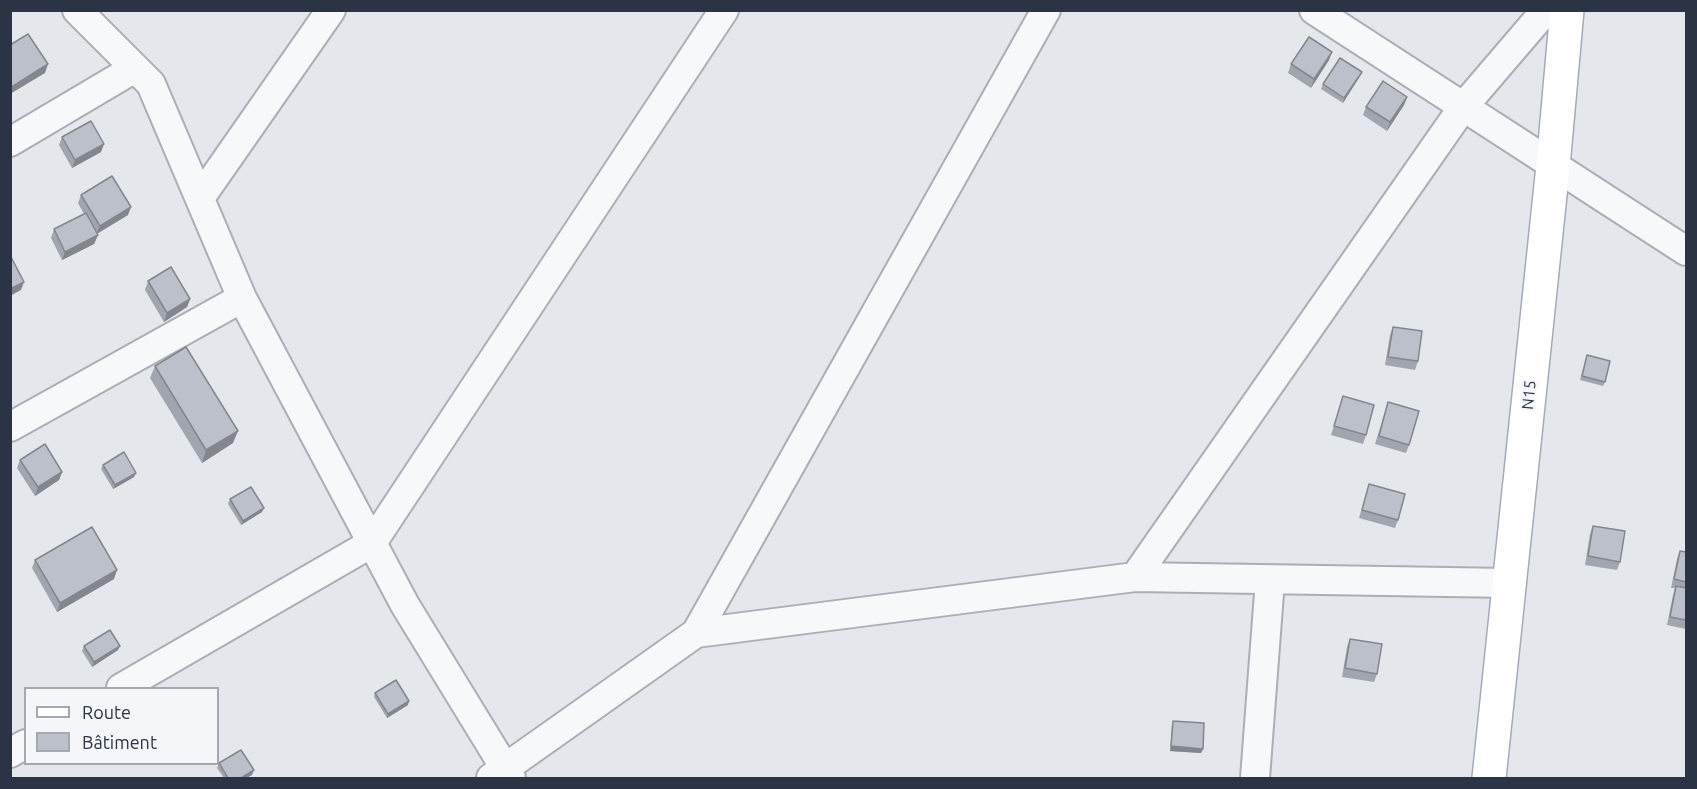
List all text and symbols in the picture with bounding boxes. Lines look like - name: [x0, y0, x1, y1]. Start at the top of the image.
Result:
- street label: N15: [1518, 379, 1540, 411]
- legend: [24, 687, 219, 765]
- text: Route: [82, 702, 131, 722]
- text: Bâtiment: [82, 732, 157, 752]

